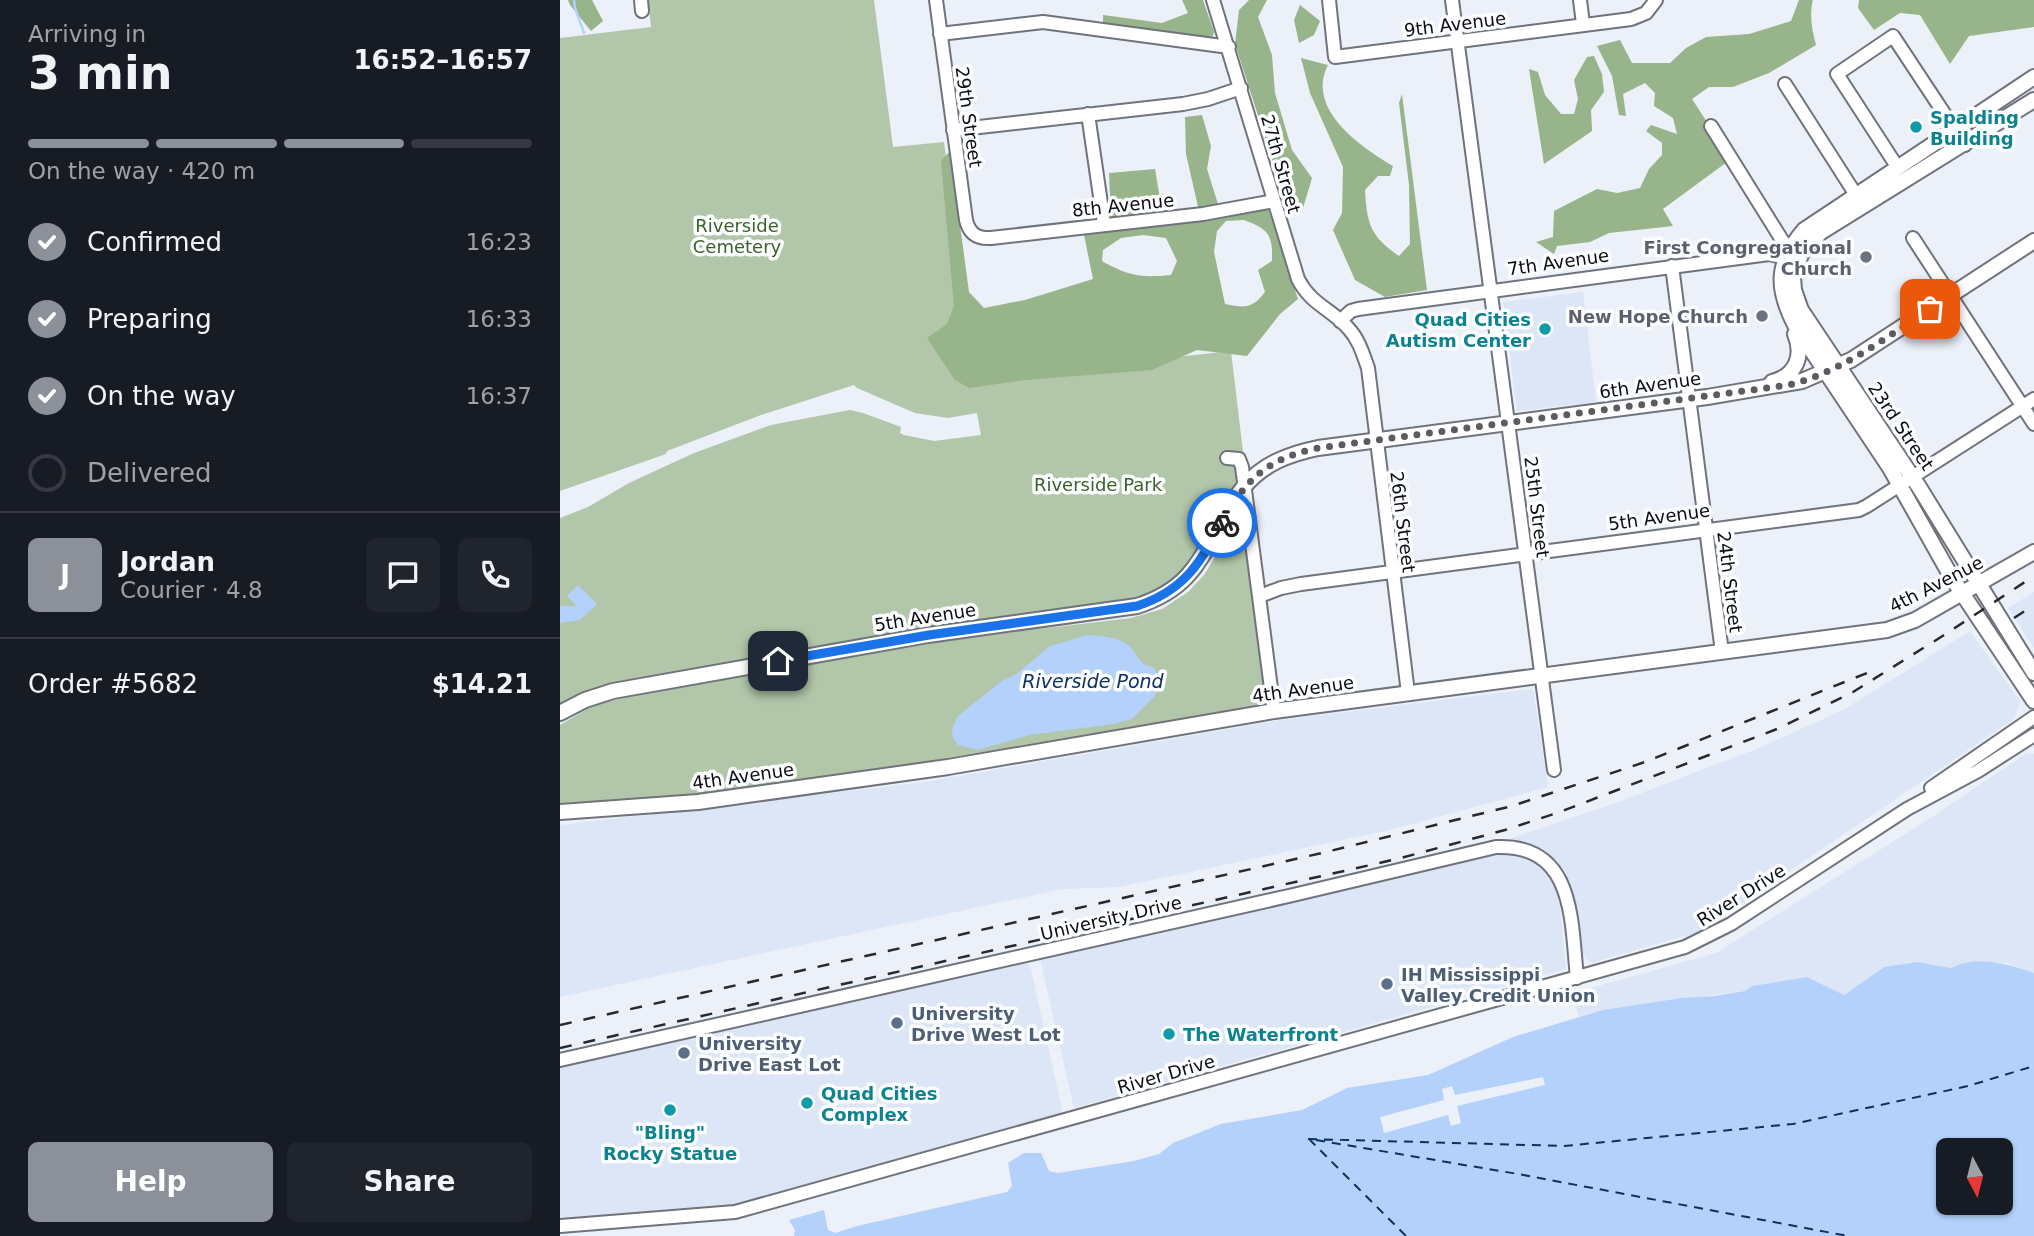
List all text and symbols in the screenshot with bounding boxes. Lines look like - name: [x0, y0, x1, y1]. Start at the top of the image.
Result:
- street label: 9th Avenue: [1403, 7, 1507, 41]
- text: Arriving in: [28, 21, 146, 47]
- text: 16:52–16:57: [353, 45, 532, 75]
- text: 3 min: [28, 46, 172, 100]
- street label: 29th Street: [952, 65, 986, 169]
- place label: Spalding Building: [1930, 107, 2019, 149]
- street label: 27th Street: [1257, 112, 1305, 216]
- marker: Spalding Building: [1908, 119, 1924, 135]
- text: On the way · 420 m: [28, 158, 255, 184]
- street label: 8th Avenue: [1071, 189, 1175, 221]
- park label: Riverside Cemetery: [693, 215, 782, 257]
- icon: check: [28, 223, 66, 261]
- text: Confirmed: [87, 227, 222, 257]
- text: 16:23: [466, 229, 532, 255]
- place label: First Congregational Church: [1643, 237, 1852, 279]
- street label: 7th Avenue: [1506, 244, 1610, 280]
- marker: First Congregational Church: [1858, 249, 1874, 265]
- pin: [1900, 279, 1960, 339]
- icon: bag: [1911, 290, 1949, 328]
- icon: check: [28, 300, 66, 338]
- text: Preparing: [87, 304, 212, 334]
- text: 16:33: [466, 306, 532, 332]
- place label: New Hope Church: [1568, 306, 1748, 327]
- marker: New Hope Church: [1754, 308, 1770, 324]
- place label: Quad Cities Autism Center: [1386, 309, 1531, 351]
- marker: Quad Cities Autism Center: [1537, 321, 1553, 337]
- street label: 6th Avenue: [1598, 367, 1702, 403]
- icon: check: [28, 377, 66, 415]
- street label: 23rd Street: [1864, 378, 1938, 474]
- text: On the way: [87, 381, 236, 411]
- text: 16:37: [466, 383, 532, 409]
- street label: 25th Street: [1520, 455, 1554, 559]
- text: Delivered: [87, 458, 211, 488]
- street label: 26th Street: [1386, 470, 1420, 574]
- park label: Riverside Park: [1034, 474, 1163, 495]
- courier: [1187, 488, 1257, 558]
- street label: 5th Avenue: [1607, 499, 1711, 535]
- icon: bike: [1203, 504, 1241, 542]
- street label: 24th Street: [1713, 530, 1747, 634]
- button: chat: [366, 538, 440, 612]
- button: phone: [458, 538, 532, 612]
- text: Jordan: [120, 547, 215, 577]
- street label: 4th Avenue: [1886, 551, 1986, 617]
- text: J: [60, 560, 70, 590]
- text: Courier · 4.8: [120, 577, 263, 603]
- street label: 5th Avenue: [873, 599, 977, 635]
- pin: [748, 631, 808, 691]
- icon: home: [759, 642, 797, 680]
- text: Order #5682: [28, 669, 198, 699]
- text: $14.21: [432, 669, 532, 699]
- water label: Riverside Pond: [1022, 670, 1165, 692]
- street label: 4th Avenue: [1251, 671, 1355, 707]
- street label: 4th Avenue: [691, 758, 795, 794]
- street label: River Drive: [1693, 860, 1789, 930]
- street label: University Drive: [1038, 892, 1184, 944]
- place label: IH Mississippi Valley Credit Union: [1401, 964, 1596, 1006]
- marker: IH Mississippi Valley Credit Union: [1379, 976, 1395, 992]
- place label: University Drive West Lot: [911, 1003, 1061, 1045]
- marker: University Drive West Lot: [889, 1015, 905, 1031]
- place label: The Waterfront: [1183, 1024, 1339, 1045]
- marker: The Waterfront: [1161, 1026, 1177, 1042]
- place label: University Drive East Lot: [698, 1033, 841, 1075]
- marker: University Drive East Lot: [676, 1045, 692, 1061]
- street label: River Drive: [1115, 1050, 1217, 1098]
- place label: Quad Cities Complex: [821, 1083, 938, 1125]
- marker: Quad Cities Complex: [799, 1095, 815, 1111]
- marker: "Bling" Rocky Statue: [662, 1102, 678, 1118]
- place label: "Bling" Rocky Statue: [603, 1122, 737, 1164]
- north arrow: [1936, 1138, 2012, 1214]
- map controls: [1936, 1138, 2013, 1215]
- button: Help: [28, 1142, 273, 1222]
- button: Share: [287, 1142, 532, 1222]

